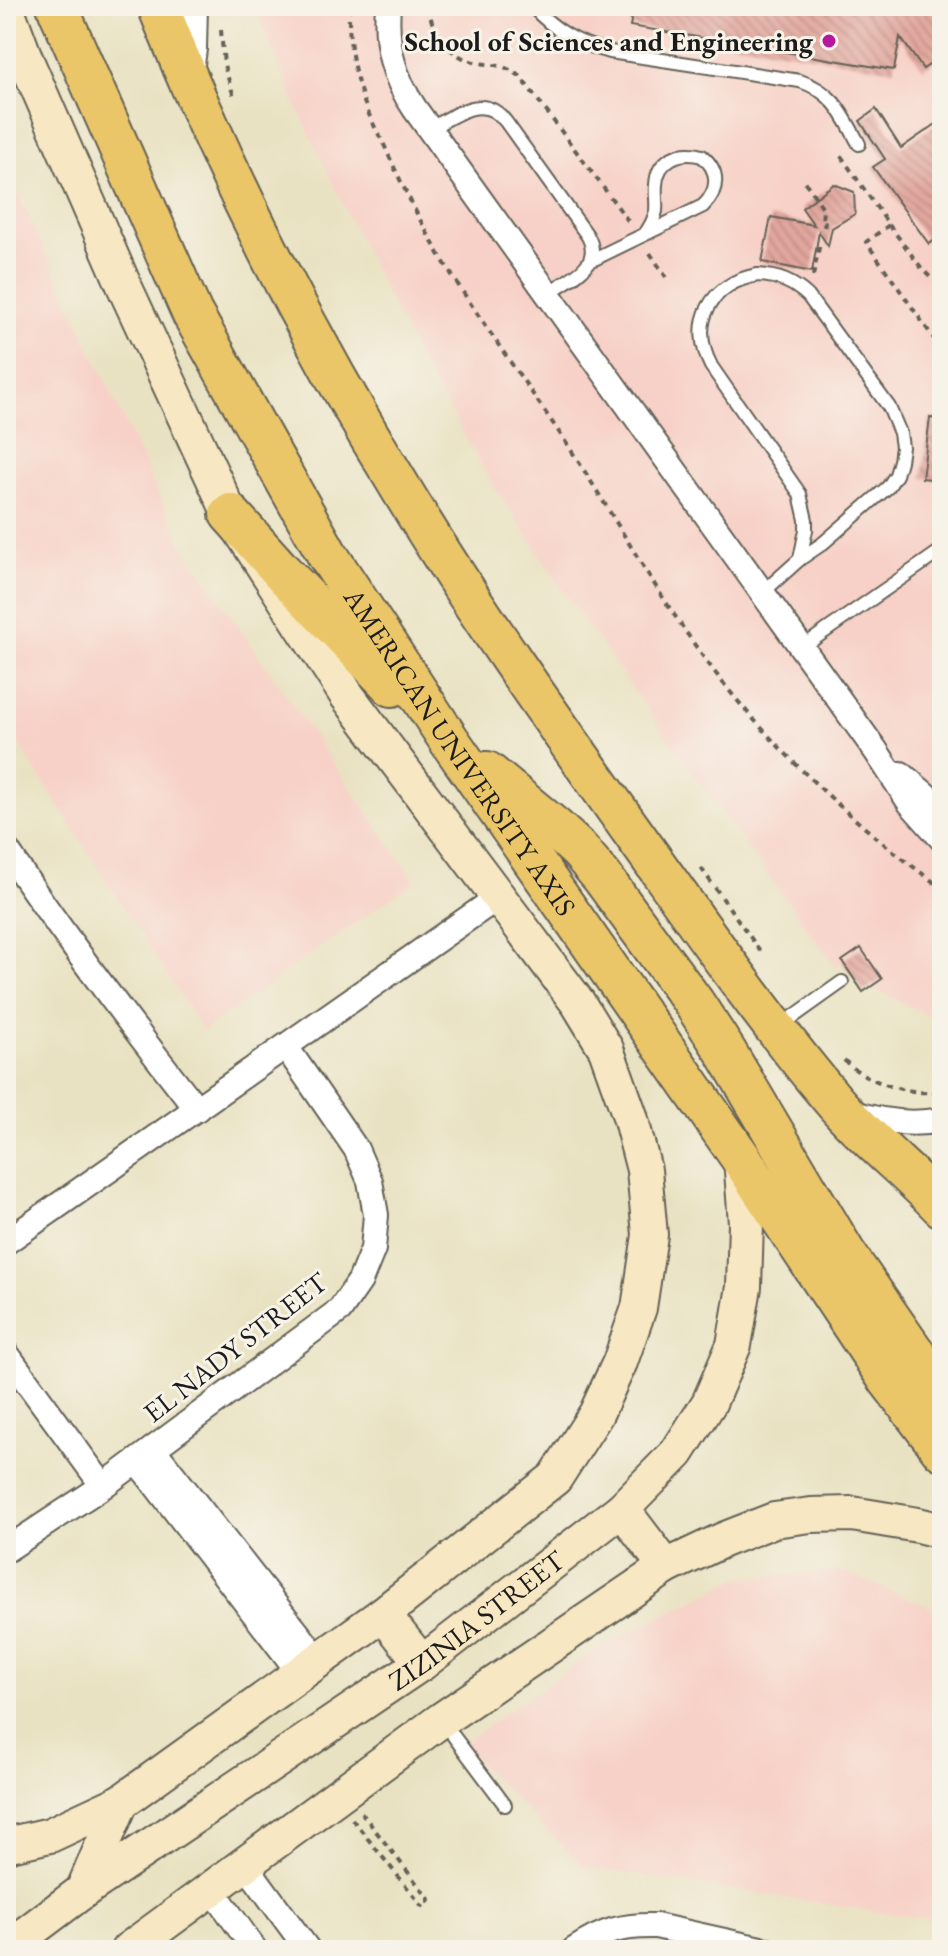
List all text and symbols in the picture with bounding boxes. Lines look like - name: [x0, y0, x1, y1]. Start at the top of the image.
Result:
- place label: School of Sciences and Engineering: [404, 23, 814, 59]
- marker: School of Sciences and Engineering: [820, 32, 838, 50]
- street label: AMERICAN UNIVERSITY AXIS: [336, 580, 584, 923]
- street label: EL NADY STREET: [136, 1264, 334, 1430]
- street label: ZIZINIA STREET: [381, 1542, 572, 1698]

